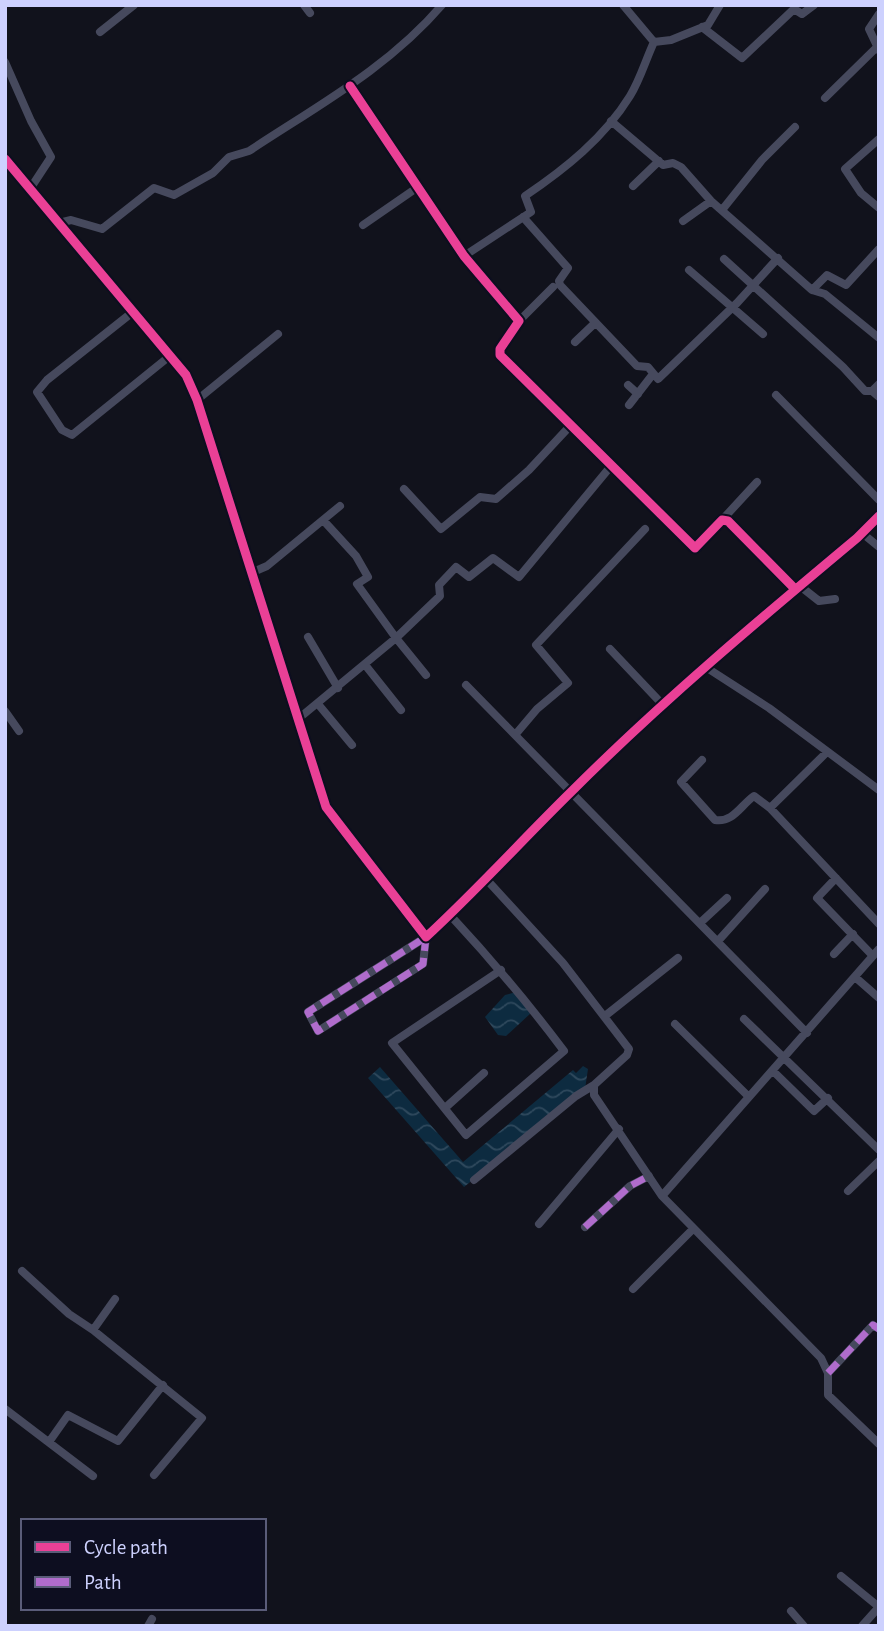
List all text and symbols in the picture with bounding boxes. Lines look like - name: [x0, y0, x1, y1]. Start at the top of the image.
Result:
- legend: [21, 1519, 266, 1610]
- text: Cycle path: [84, 1537, 168, 1558]
- text: Path: [84, 1572, 122, 1593]

